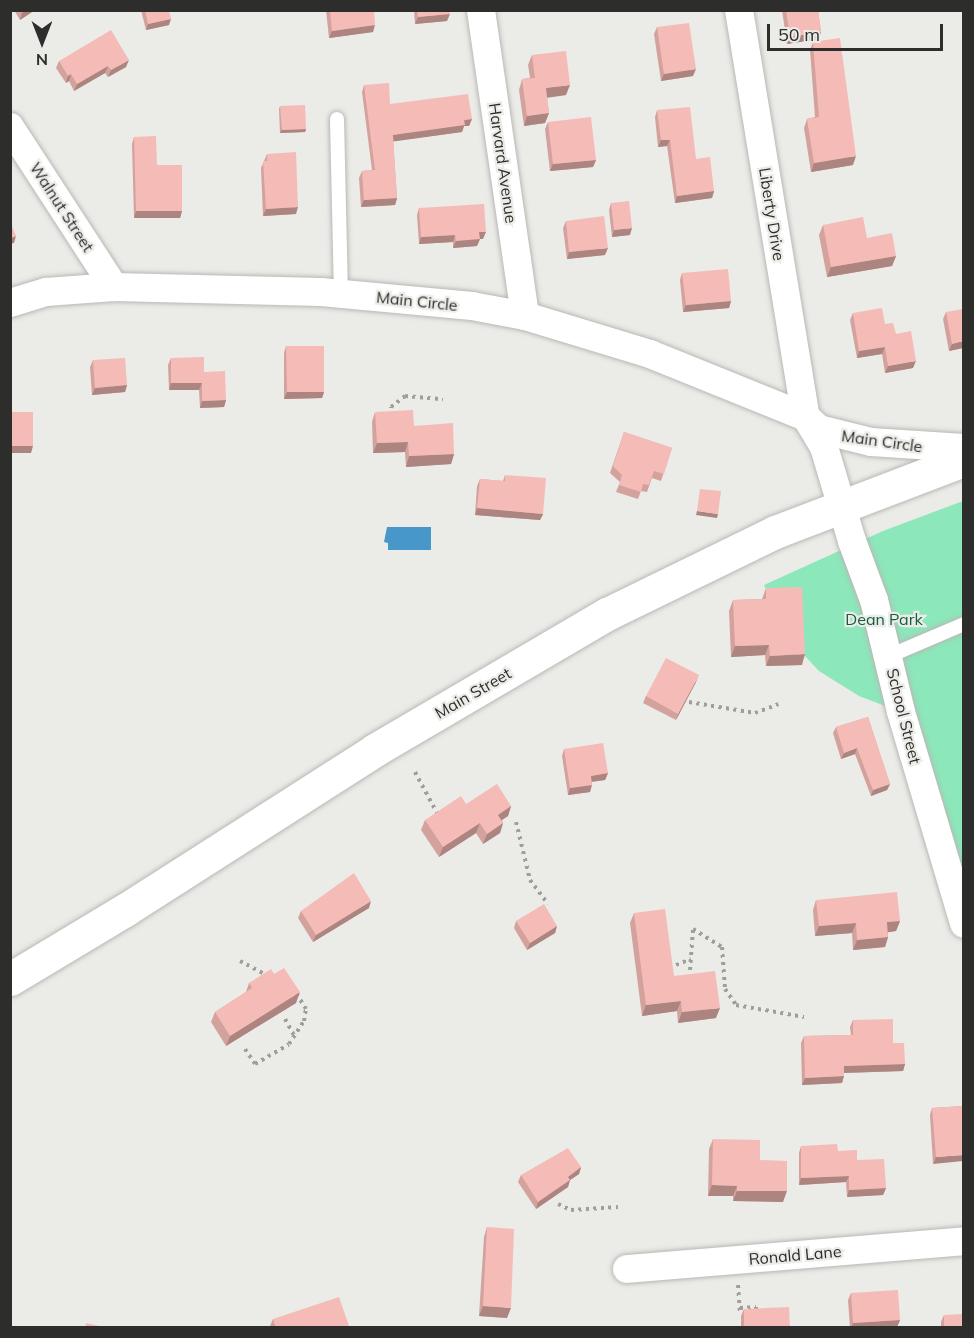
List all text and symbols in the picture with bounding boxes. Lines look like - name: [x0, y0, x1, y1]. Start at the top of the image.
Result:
- north arrow: [12, 12, 72, 72]
- scale bar: [770, 12, 946, 50]
- text: 50 m: [778, 23, 820, 46]
- text: N: [36, 50, 48, 70]
- street label: Harvard Avenue: [485, 102, 521, 224]
- street label: Walnut Street: [26, 159, 98, 255]
- street label: Liberty Drive: [755, 166, 789, 262]
- street label: Main Circle: [375, 287, 459, 315]
- street label: Main Circle: [840, 426, 924, 456]
- park label: Dean Park: [845, 609, 923, 629]
- street label: Main Street: [431, 663, 515, 723]
- street label: School Street: [883, 666, 925, 766]
- street label: Ronald Lane: [748, 1241, 842, 1269]

